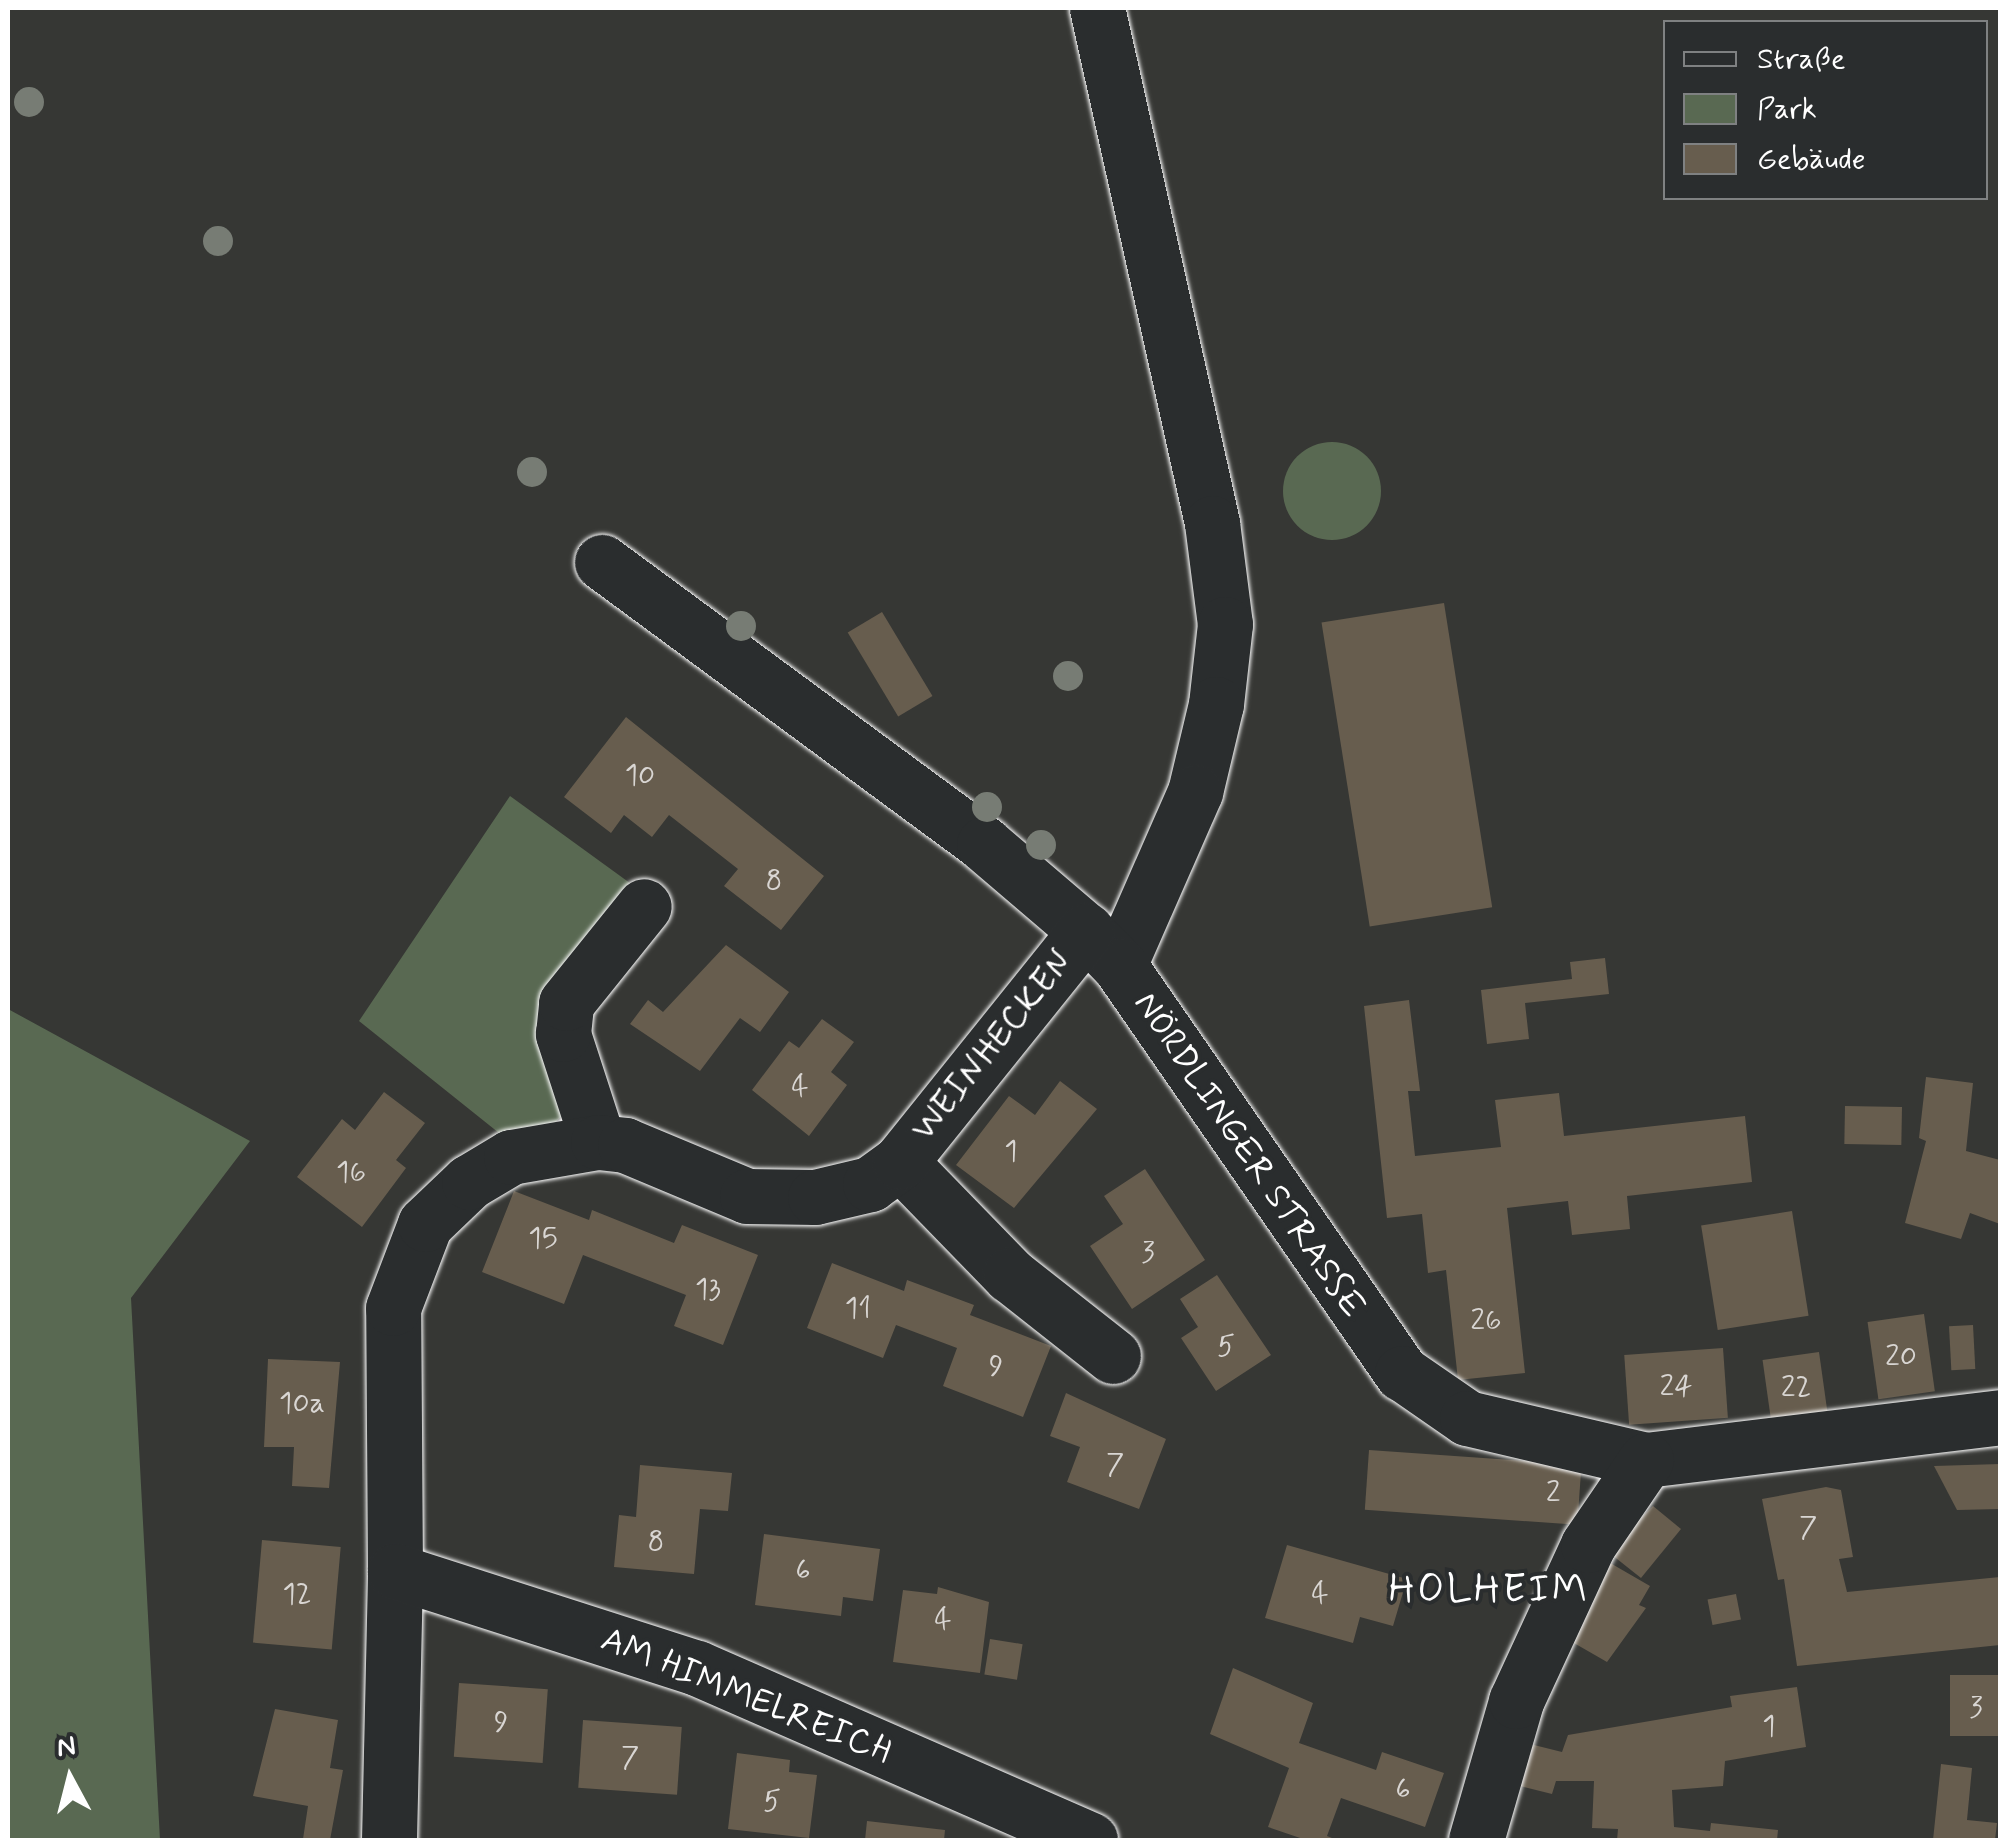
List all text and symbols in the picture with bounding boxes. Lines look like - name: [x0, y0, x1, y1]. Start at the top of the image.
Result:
- legend: [1663, 20, 1988, 200]
- text: Straße: [1757, 40, 1845, 79]
- text: Park: [1757, 90, 1817, 129]
- text: Gebäude: [1757, 140, 1865, 179]
- house number: 10: [625, 758, 655, 794]
- house number: 8: [766, 863, 782, 899]
- street label: WEINHECKEN: [903, 942, 1081, 1150]
- street label: NÖRDLINGER STRASSE: [1124, 984, 1374, 1326]
- house number: 4: [791, 1069, 809, 1105]
- house number: 1: [1004, 1134, 1018, 1170]
- house number: 16: [336, 1155, 366, 1191]
- house number: 15: [528, 1221, 558, 1257]
- house number: 3: [1141, 1235, 1155, 1271]
- house number: 13: [695, 1272, 721, 1308]
- house number: 11: [845, 1291, 871, 1327]
- house number: 26: [1470, 1303, 1502, 1339]
- house number: 5: [1217, 1329, 1235, 1365]
- house number: 20: [1885, 1339, 1917, 1375]
- house number: 9: [989, 1349, 1003, 1385]
- house number: 24: [1660, 1369, 1692, 1405]
- house number: 22: [1781, 1370, 1811, 1406]
- house number: 10a: [279, 1386, 325, 1422]
- house number: 7: [1106, 1447, 1124, 1483]
- house number: 2: [1546, 1475, 1560, 1511]
- house number: 7: [1799, 1510, 1817, 1546]
- house number: 8: [648, 1524, 664, 1560]
- house number: 6: [795, 1553, 811, 1589]
- district label: HOLHEIM: [1392, 1566, 1586, 1614]
- house number: 4: [1311, 1576, 1329, 1612]
- house number: 12: [282, 1577, 312, 1613]
- house number: 4: [934, 1602, 952, 1638]
- street label: AM HIMMELREICH: [592, 1617, 900, 1775]
- house number: 3: [1969, 1690, 1983, 1726]
- house number: 9: [494, 1705, 508, 1741]
- house number: 1: [1762, 1709, 1776, 1745]
- north arrow: [20, 1728, 120, 1828]
- text: N: [55, 1728, 78, 1767]
- house number: 7: [621, 1740, 639, 1776]
- house number: 6: [1395, 1772, 1411, 1808]
- house number: 5: [763, 1784, 781, 1820]

